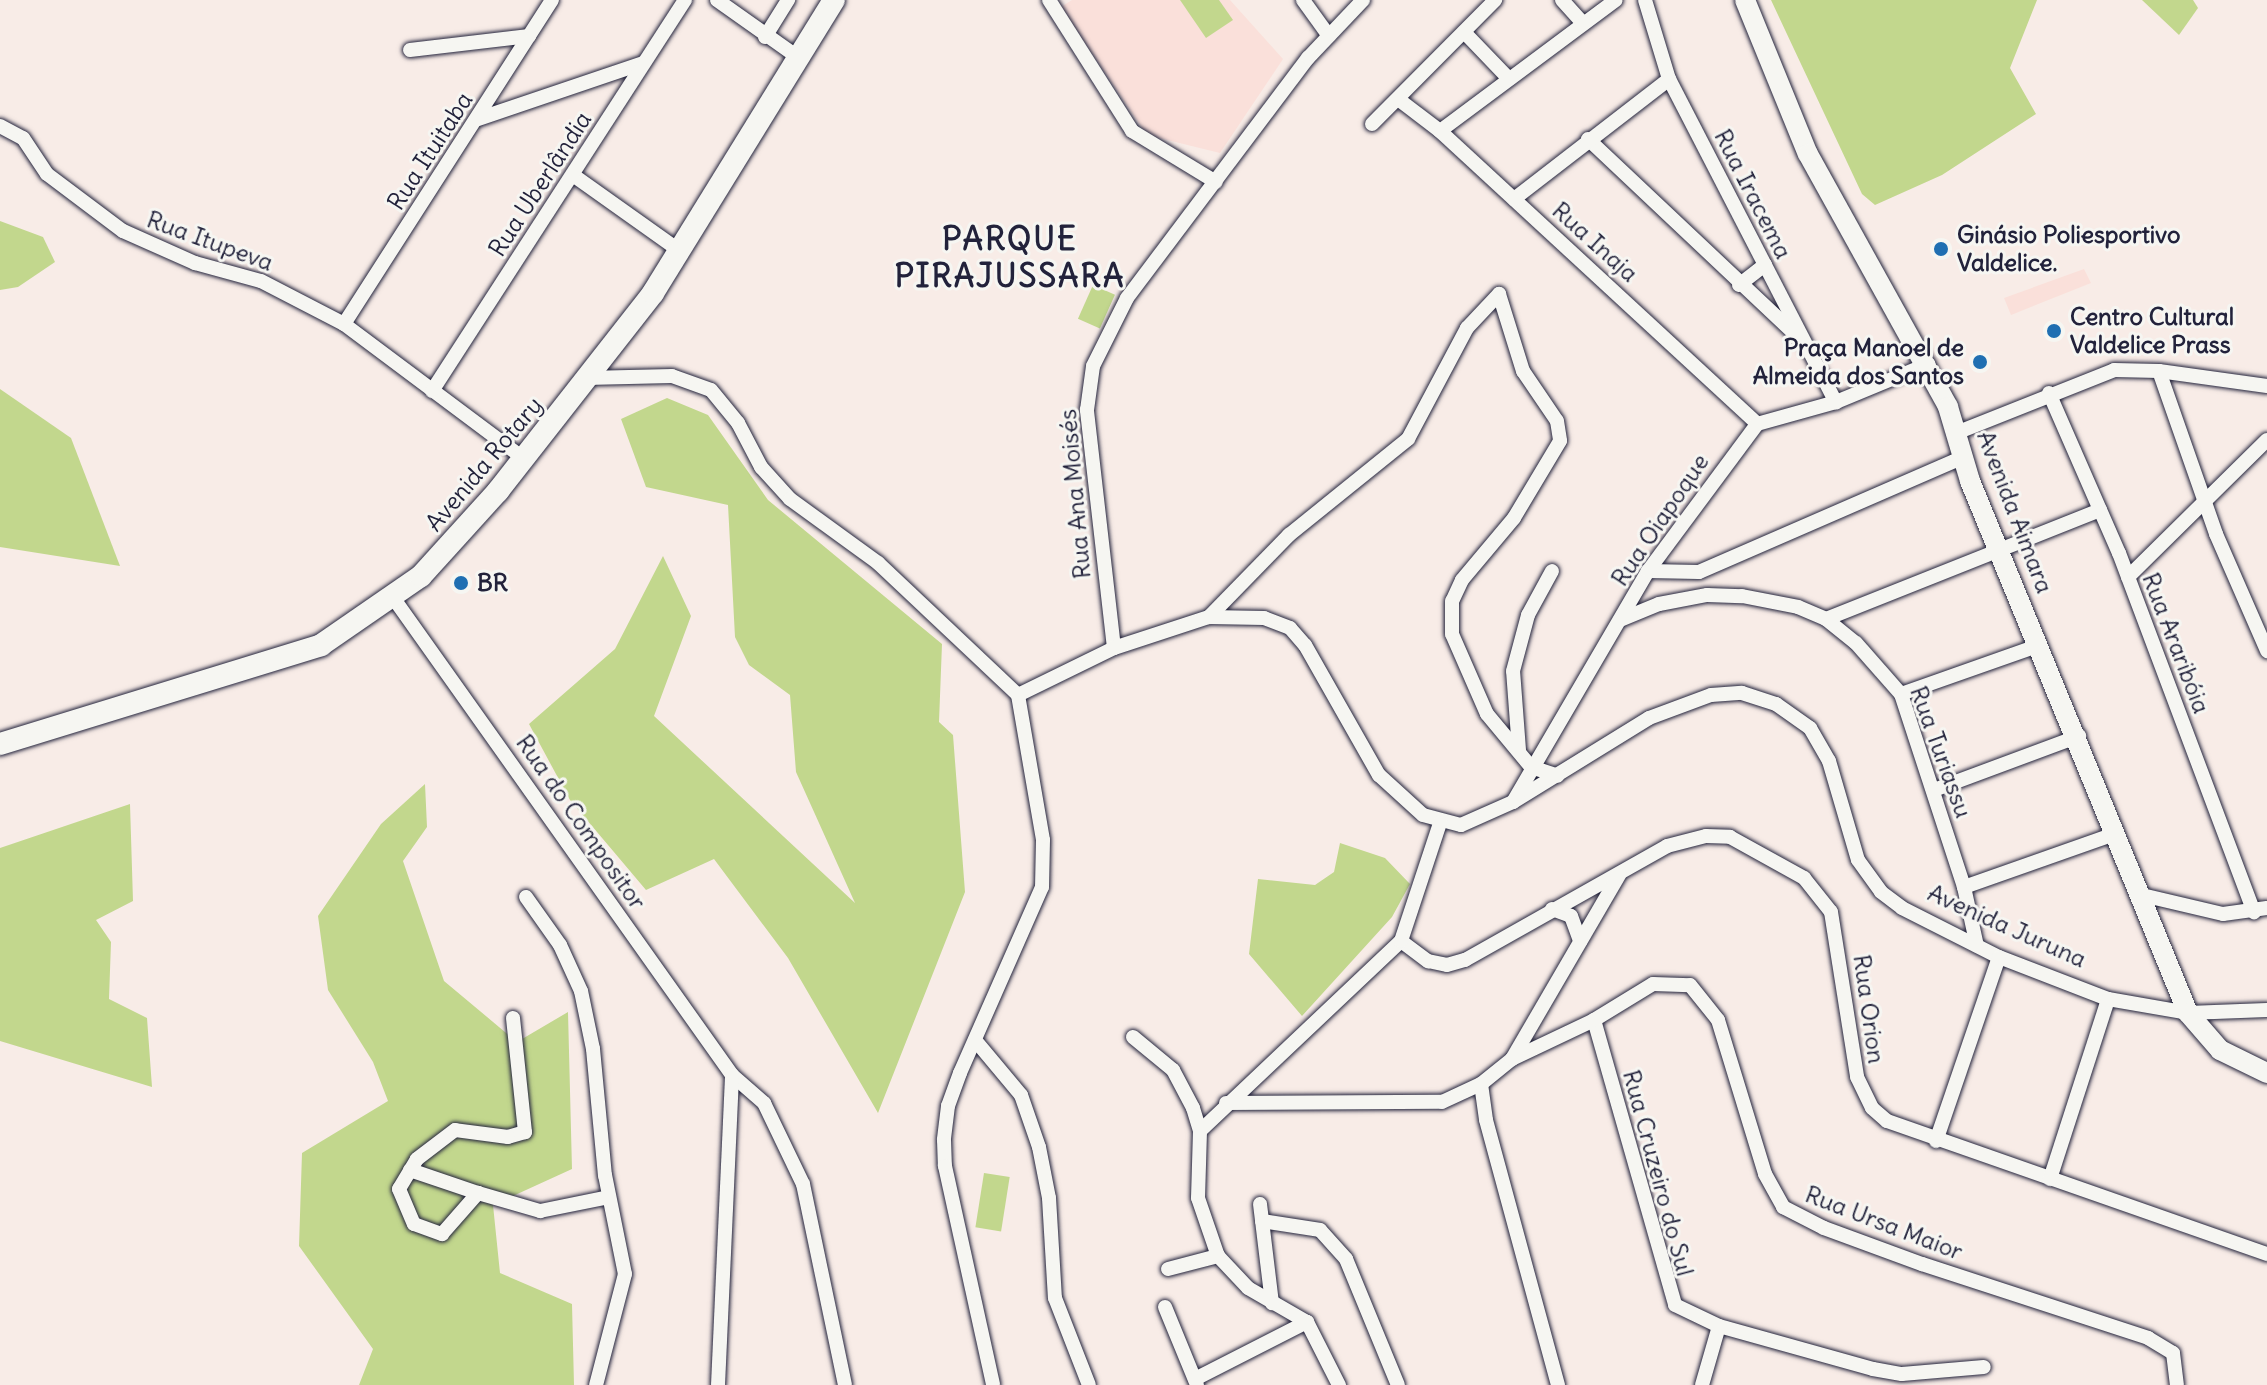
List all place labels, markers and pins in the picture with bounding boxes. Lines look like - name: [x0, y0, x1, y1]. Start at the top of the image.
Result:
- place label: Ginásio Poliesportivo Valdelice.: [1957, 221, 2180, 277]
- marker: Ginásio Poliesportivo Valdelice.: [1932, 240, 1950, 258]
- place label: Centro Cultural Valdelice Prass: [2070, 303, 2234, 359]
- marker: Centro Cultural Valdelice Prass: [2045, 322, 2063, 340]
- place label: Praça Manoel de Almeida dos Santos: [1753, 334, 1964, 390]
- marker: Praça Manoel de Almeida dos Santos: [1971, 353, 1989, 371]
- place label: BR: [477, 569, 508, 597]
- marker: BR: [452, 574, 470, 592]

